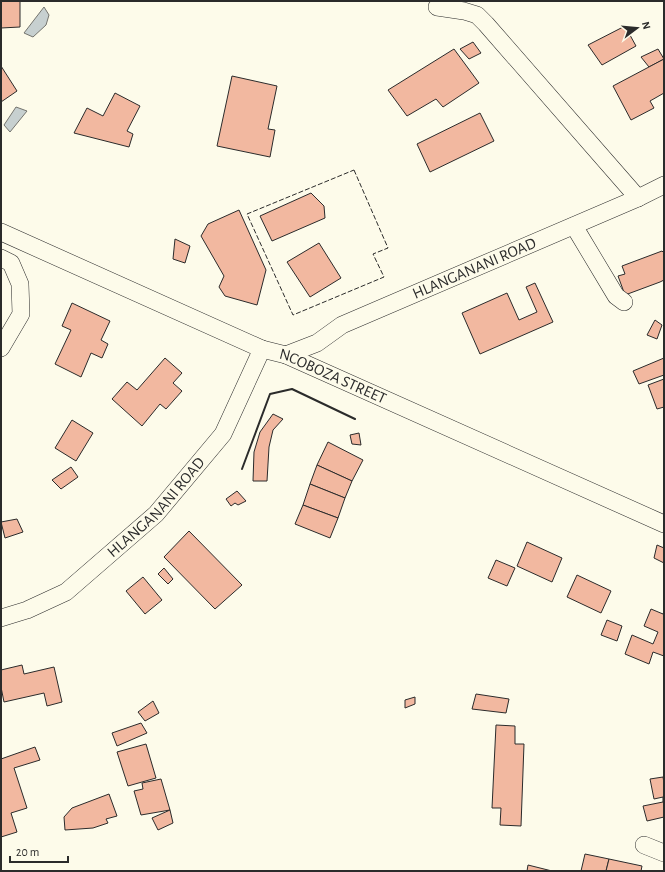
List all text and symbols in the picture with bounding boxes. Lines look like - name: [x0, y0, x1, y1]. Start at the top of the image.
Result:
- north arrow: [617, 8, 657, 48]
- text: N: [640, 20, 652, 31]
- street label: HLANGANANI ROAD: [410, 235, 538, 302]
- street label: NCOBOZA STREET: [278, 346, 389, 407]
- street label: HLANGANANI ROAD: [104, 454, 208, 560]
- scale bar: [10, 838, 68, 864]
- text: 20 m: [16, 846, 39, 858]

